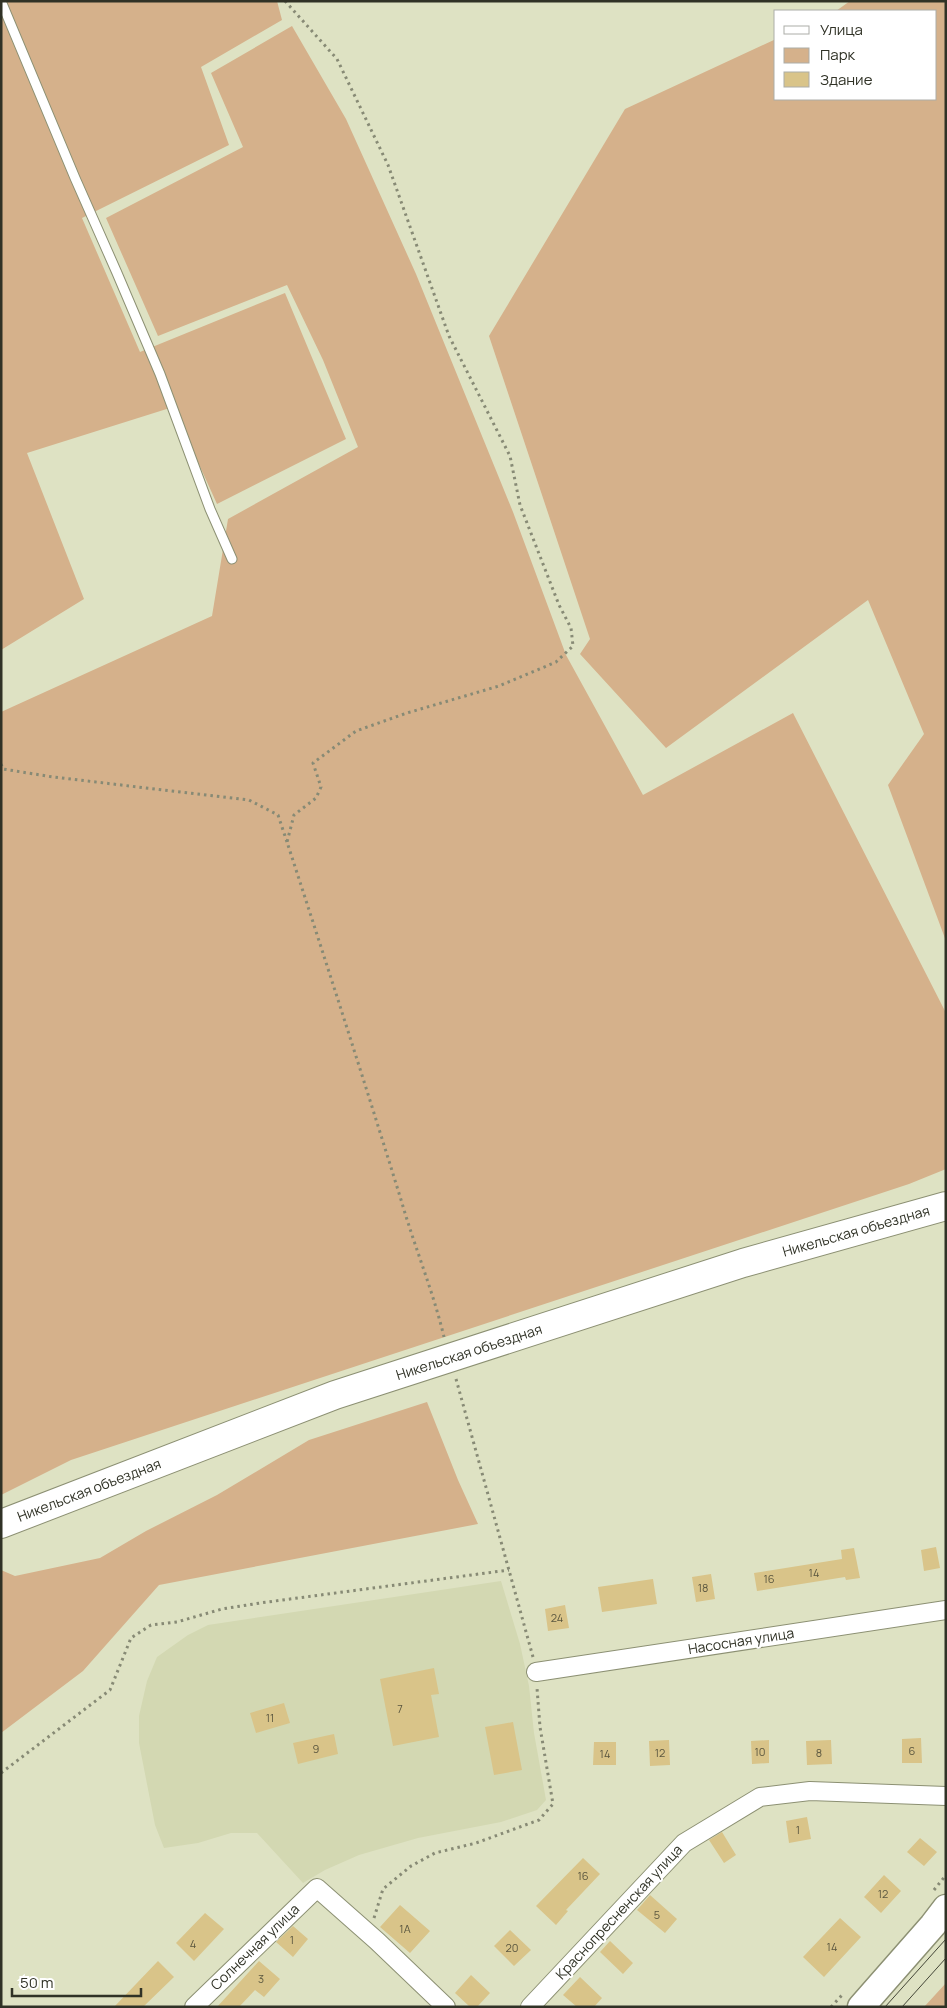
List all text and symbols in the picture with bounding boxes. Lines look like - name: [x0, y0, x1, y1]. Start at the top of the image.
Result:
- legend: [774, 10, 937, 100]
- text: Улица: [820, 19, 863, 40]
- text: Парк: [820, 44, 856, 65]
- text: Здание: [820, 69, 873, 90]
- street label: Никельская объездная: [780, 1200, 932, 1261]
- street label: Никельская объездная: [393, 1319, 544, 1384]
- street label: Никельская объездная: [14, 1453, 163, 1526]
- house number: 14: [809, 1565, 819, 1580]
- house number: 16: [763, 1571, 775, 1586]
- house number: 18: [698, 1580, 708, 1595]
- house number: 24: [551, 1610, 563, 1625]
- street label: Насосная улица: [687, 1623, 795, 1658]
- house number: 7: [397, 1701, 403, 1716]
- house number: 11: [266, 1710, 274, 1725]
- house number: 9: [313, 1741, 320, 1756]
- house number: 6: [909, 1743, 916, 1758]
- house number: 10: [754, 1744, 766, 1759]
- house number: 12: [655, 1745, 665, 1760]
- house number: 8: [816, 1745, 822, 1760]
- house number: 14: [600, 1746, 610, 1761]
- house number: 1: [796, 1822, 800, 1837]
- street label: Краснопресненская улица: [551, 1840, 686, 1983]
- house number: 16: [577, 1868, 589, 1883]
- house number: 12: [878, 1886, 888, 1901]
- street label: Солнечная улица: [206, 1899, 303, 1994]
- house number: 5: [654, 1907, 660, 1922]
- house number: 1А: [399, 1921, 411, 1936]
- house number: 1: [290, 1932, 294, 1947]
- house number: 4: [190, 1936, 196, 1951]
- house number: 14: [827, 1939, 837, 1954]
- house number: 20: [506, 1940, 518, 1955]
- scale bar: [12, 1966, 141, 1998]
- house number: 3: [258, 1971, 264, 1986]
- text: 50 m: [20, 1972, 54, 1993]

